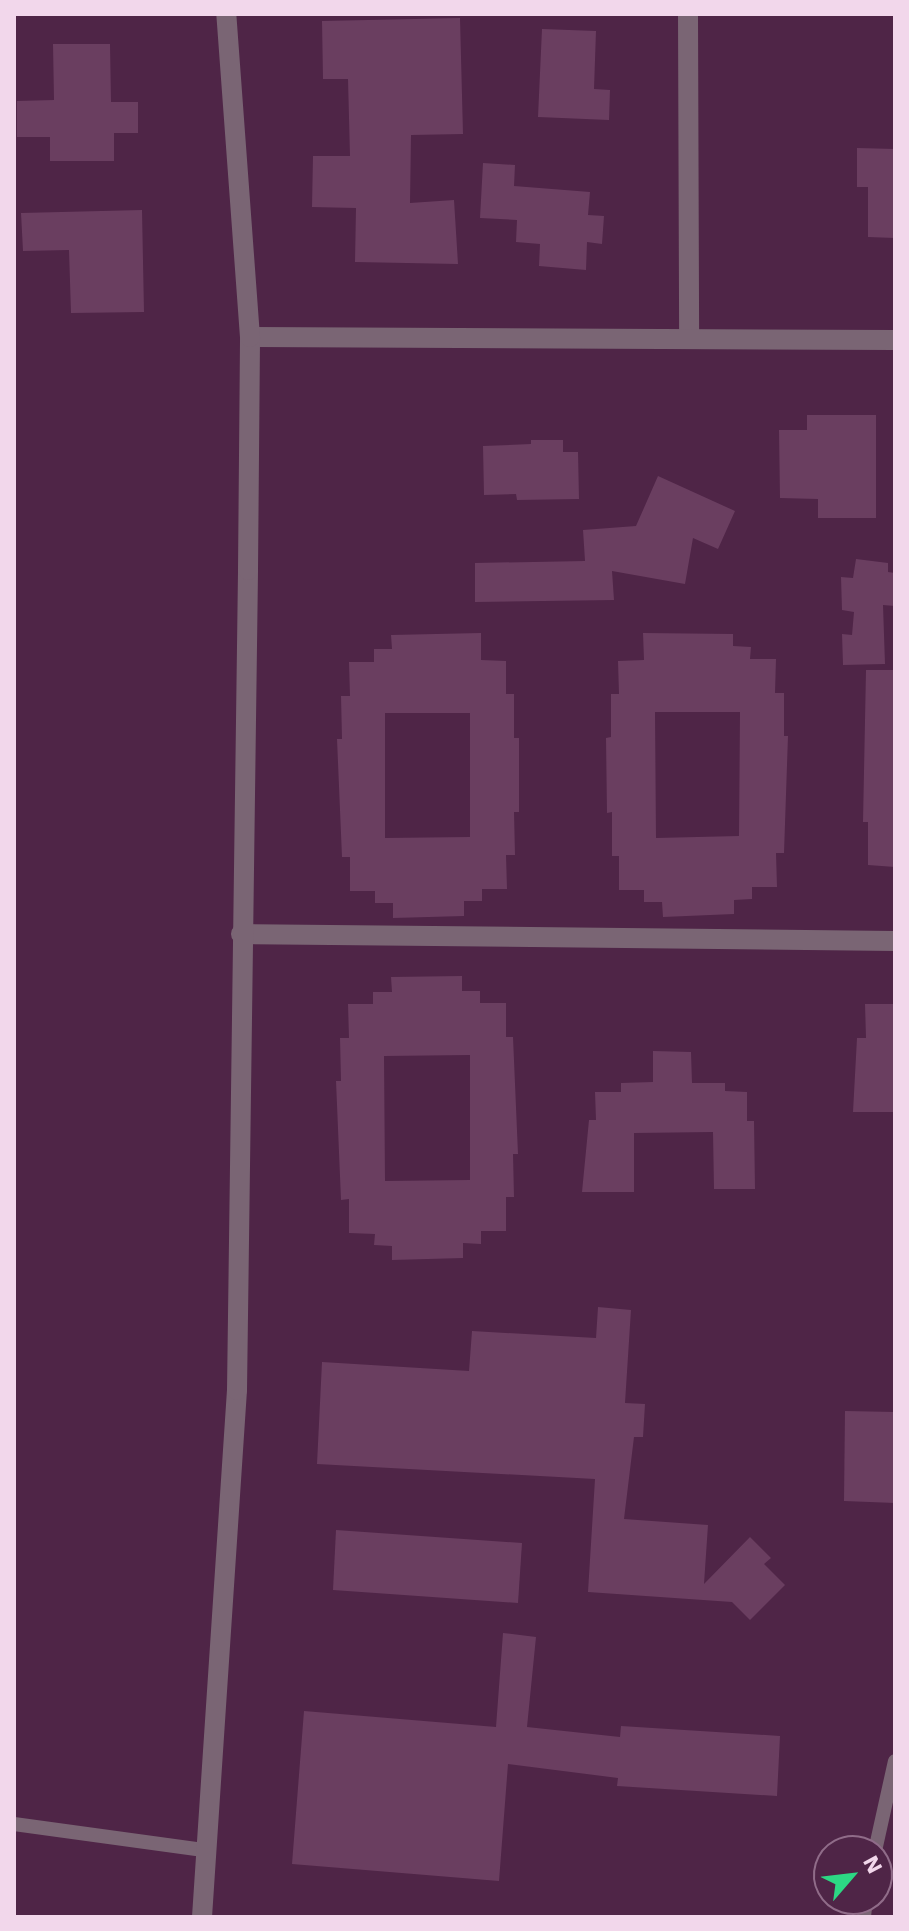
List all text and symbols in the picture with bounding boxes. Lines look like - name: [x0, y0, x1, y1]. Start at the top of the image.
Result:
- north arrow: [813, 1835, 893, 1915]
- text: N: [858, 1851, 888, 1878]

